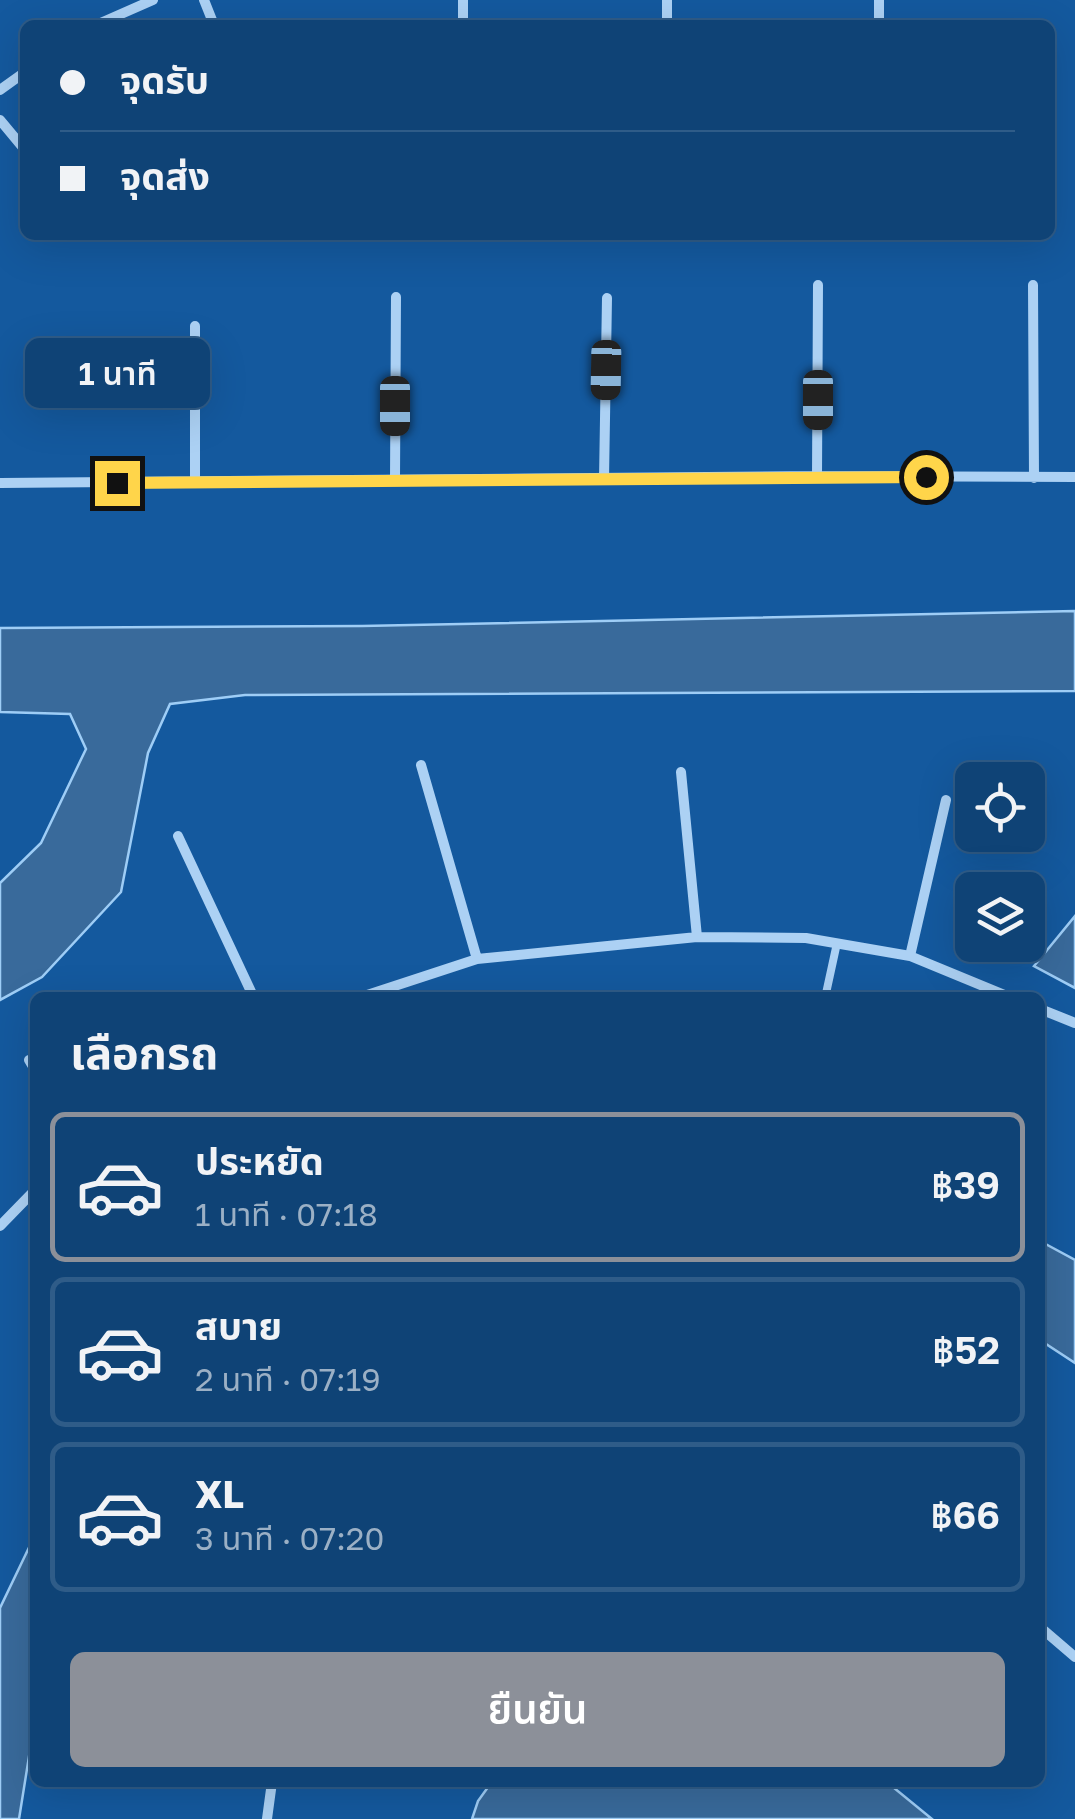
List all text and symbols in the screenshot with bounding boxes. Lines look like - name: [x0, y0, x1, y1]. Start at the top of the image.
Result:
- text: จุดรับ: [120, 57, 209, 102]
- text: จุดส่ง: [120, 153, 210, 198]
- callout: 1 นาที: [24, 338, 210, 408]
- car: [590, 340, 622, 400]
- text: 1 นาที: [78, 354, 157, 392]
- car: [803, 370, 833, 430]
- car: [380, 376, 410, 436]
- route start: [904, 455, 949, 500]
- route end: [95, 461, 140, 506]
- map controls: [955, 762, 1045, 962]
- button: locate: [955, 762, 1045, 852]
- button: layers: [955, 872, 1045, 962]
- text: เลือกรถ: [70, 1025, 218, 1079]
- text: ประหยัด: [195, 1138, 324, 1183]
- icon: car: [75, 1142, 165, 1232]
- text: ฿39: [931, 1162, 1000, 1207]
- text: 1 นาที · 07:18: [195, 1195, 378, 1233]
- text: สบาย: [195, 1303, 282, 1348]
- icon: car: [75, 1307, 165, 1397]
- text: ฿52: [932, 1327, 1000, 1372]
- text: 2 นาที · 07:19: [195, 1360, 381, 1398]
- text: XL: [195, 1471, 244, 1516]
- icon: car: [75, 1472, 165, 1562]
- text: ฿66: [930, 1492, 1000, 1537]
- text: 3 นาที · 07:20: [195, 1519, 384, 1557]
- button: ยืนยัน: [70, 1652, 1005, 1767]

